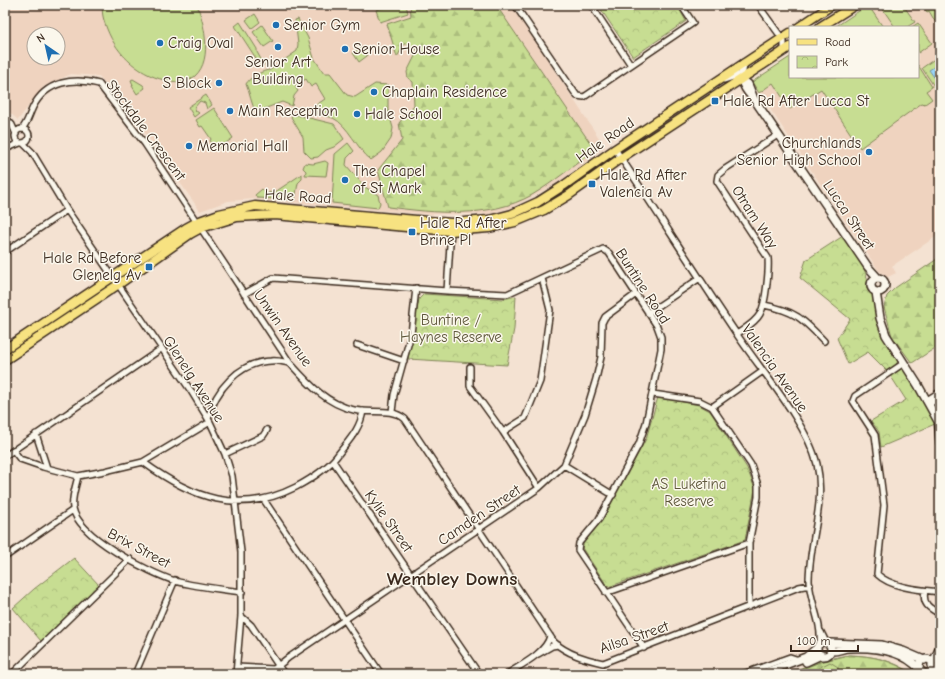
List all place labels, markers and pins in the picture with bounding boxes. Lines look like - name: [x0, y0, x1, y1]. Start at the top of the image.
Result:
- place label: Senior Gym: [284, 16, 360, 34]
- marker: Senior Gym: [271, 20, 281, 30]
- place label: Craig Oval: [168, 34, 234, 52]
- marker: Craig Oval: [155, 38, 165, 48]
- place label: Senior House: [353, 40, 440, 58]
- marker: Senior Art Building: [273, 42, 283, 52]
- marker: Senior House: [340, 44, 350, 54]
- place label: Senior Art Building: [245, 53, 311, 88]
- place label: S Block: [163, 74, 212, 92]
- marker: S Block: [214, 78, 224, 88]
- place label: Chaplain Residence: [382, 83, 508, 101]
- marker: Chaplain Residence: [369, 87, 379, 97]
- place label: Hale Rd After Lucca St: [723, 92, 870, 110]
- marker: Hale Rd After Lucca St: [710, 96, 720, 106]
- place label: Main Reception: [238, 102, 338, 120]
- place label: Hale School: [365, 105, 442, 123]
- marker: Main Reception: [225, 106, 235, 116]
- marker: Hale School: [352, 109, 362, 119]
- place label: Churchlands Senior High School: [737, 134, 861, 169]
- place label: Memorial Hall: [197, 137, 288, 155]
- marker: Memorial Hall: [184, 141, 194, 151]
- marker: Churchlands Senior High School: [864, 147, 874, 157]
- place label: The Chapel of St Mark: [353, 162, 425, 197]
- place label: Hale Rd After Valencia Av: [600, 166, 686, 201]
- marker: The Chapel of St Mark: [340, 175, 350, 185]
- marker: Hale Rd After Valencia Av: [587, 179, 597, 189]
- place label: Hale Rd After Brine Pl: [420, 214, 506, 249]
- marker: Hale Rd After Brine Pl: [407, 227, 417, 237]
- place label: Hale Rd Before Glenelg Av: [43, 249, 142, 284]
- marker: Hale Rd Before Glenelg Av: [144, 262, 154, 272]

